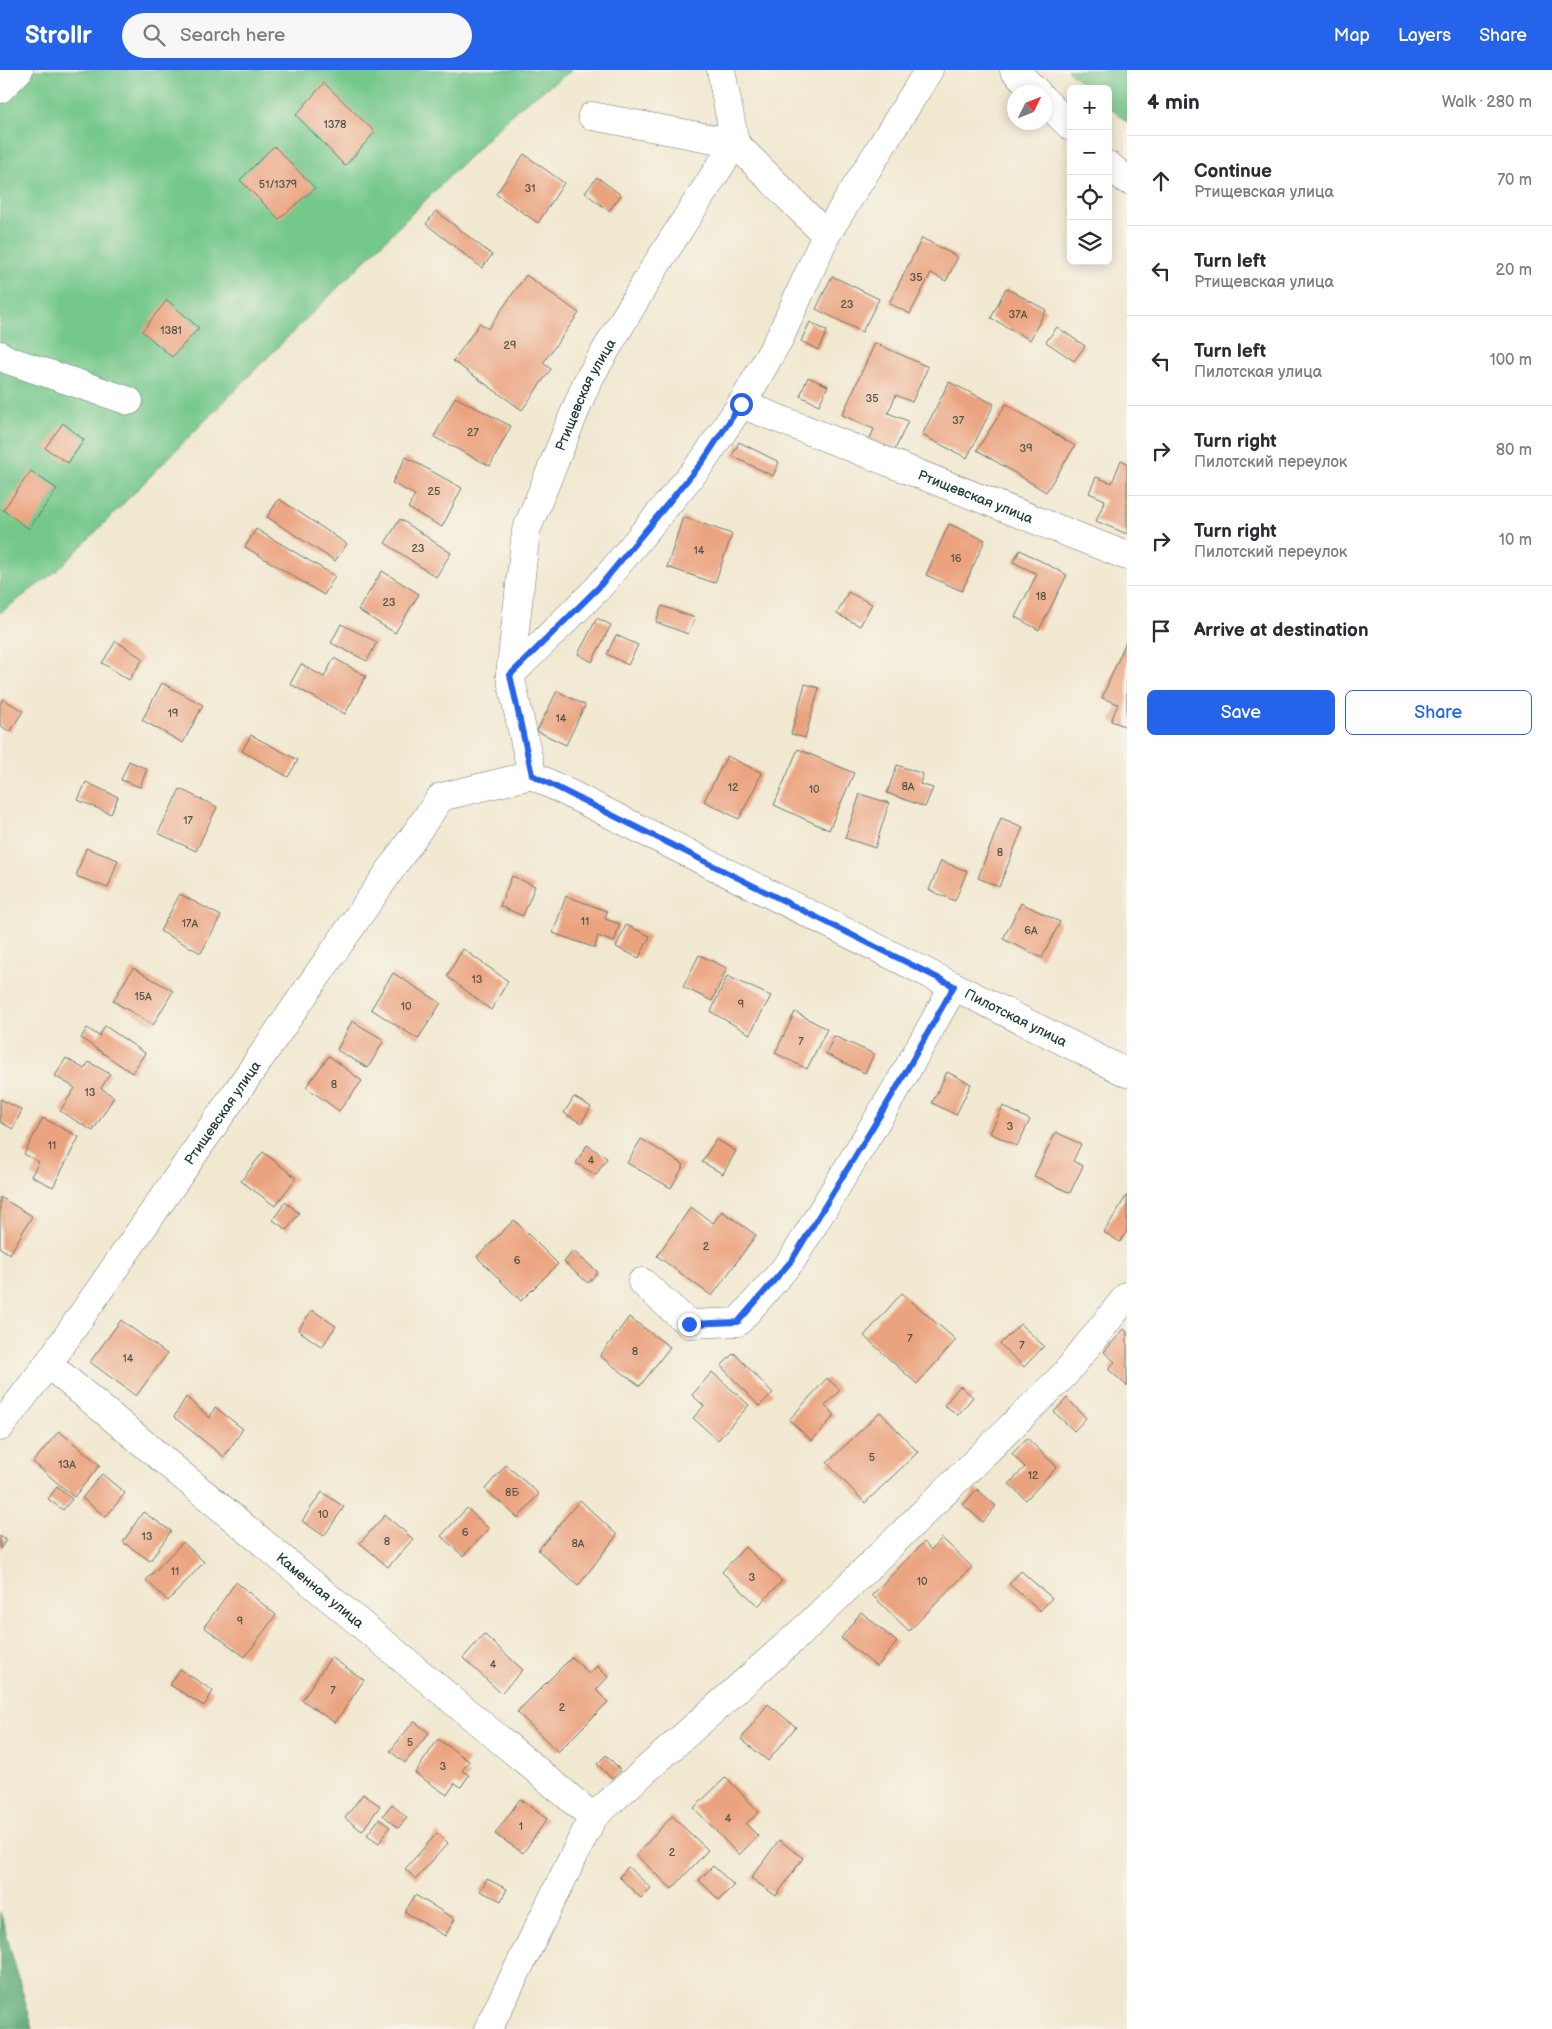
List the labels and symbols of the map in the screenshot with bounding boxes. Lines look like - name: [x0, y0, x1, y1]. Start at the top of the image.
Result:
- north arrow: [1007, 85, 1052, 130]
- house number: 1378: [324, 118, 346, 131]
- house number: 51/1379: [259, 178, 297, 191]
- house number: 31: [524, 182, 536, 195]
- house number: 35: [909, 271, 923, 284]
- house number: 23: [840, 298, 854, 311]
- house number: 37А: [1009, 308, 1028, 321]
- house number: 1381: [160, 324, 182, 337]
- street label: Ртищевская улица: [551, 335, 620, 453]
- house number: 29: [504, 339, 516, 352]
- house number: 35: [865, 392, 879, 405]
- route start: [730, 393, 753, 416]
- house number: 37: [952, 414, 965, 427]
- house number: 27: [467, 426, 480, 439]
- house number: 39: [1019, 442, 1033, 455]
- street label: Ртищевская улица: [915, 466, 1036, 527]
- house number: 25: [428, 485, 440, 498]
- house number: 23: [411, 542, 425, 555]
- house number: 14: [694, 544, 705, 557]
- house number: 16: [951, 552, 962, 565]
- house number: 18: [1036, 590, 1046, 603]
- house number: 23: [382, 596, 396, 609]
- house number: 19: [168, 707, 178, 720]
- house number: 14: [556, 712, 567, 725]
- house number: 8А: [901, 780, 915, 793]
- house number: 12: [728, 781, 739, 794]
- house number: 10: [809, 783, 820, 796]
- house number: 17: [183, 814, 193, 827]
- house number: 8: [997, 846, 1003, 859]
- house number: 11: [581, 915, 589, 928]
- house number: 17А: [182, 917, 198, 930]
- house number: 6А: [1024, 924, 1038, 937]
- house number: 13: [471, 973, 483, 986]
- street label: Пилотская улица: [962, 985, 1071, 1050]
- house number: 15А: [134, 990, 152, 1003]
- house number: 9: [738, 998, 744, 1011]
- house number: 10: [401, 1000, 412, 1013]
- house number: 7: [798, 1035, 804, 1048]
- street label: Ртищевская улица: [180, 1057, 264, 1168]
- house number: 8: [331, 1078, 337, 1091]
- house number: 13: [84, 1086, 96, 1099]
- house number: 3: [1007, 1120, 1014, 1133]
- house number: 11: [48, 1139, 56, 1152]
- house number: 4: [588, 1154, 595, 1167]
- house number: 2: [703, 1240, 710, 1253]
- house number: 6: [514, 1254, 521, 1267]
- route end: [678, 1313, 701, 1336]
- house number: 7: [907, 1332, 913, 1345]
- house number: 7: [1019, 1339, 1025, 1352]
- house number: 8: [632, 1345, 638, 1358]
- house number: 14: [123, 1352, 134, 1365]
- house number: 5: [869, 1451, 875, 1464]
- house number: 13А: [58, 1458, 76, 1471]
- house number: 12: [1028, 1469, 1039, 1482]
- house number: 8Б: [505, 1486, 519, 1499]
- house number: 10: [318, 1508, 329, 1521]
- house number: 6: [462, 1526, 469, 1539]
- house number: 13: [141, 1530, 153, 1543]
- house number: 8: [384, 1535, 390, 1548]
- house number: 8А: [571, 1537, 585, 1550]
- street label: Каменная улица: [273, 1549, 368, 1632]
- house number: 11: [171, 1565, 179, 1578]
- house number: 3: [749, 1571, 756, 1584]
- house number: 10: [917, 1575, 928, 1588]
- house number: 9: [237, 1615, 243, 1628]
- house number: 4: [490, 1658, 497, 1671]
- house number: 7: [330, 1684, 336, 1697]
- house number: 2: [559, 1701, 566, 1714]
- house number: 5: [407, 1736, 413, 1749]
- house number: 3: [440, 1760, 447, 1773]
- house number: 4: [725, 1812, 732, 1825]
- house number: 1: [519, 1820, 523, 1833]
- house number: 2: [669, 1846, 676, 1859]

